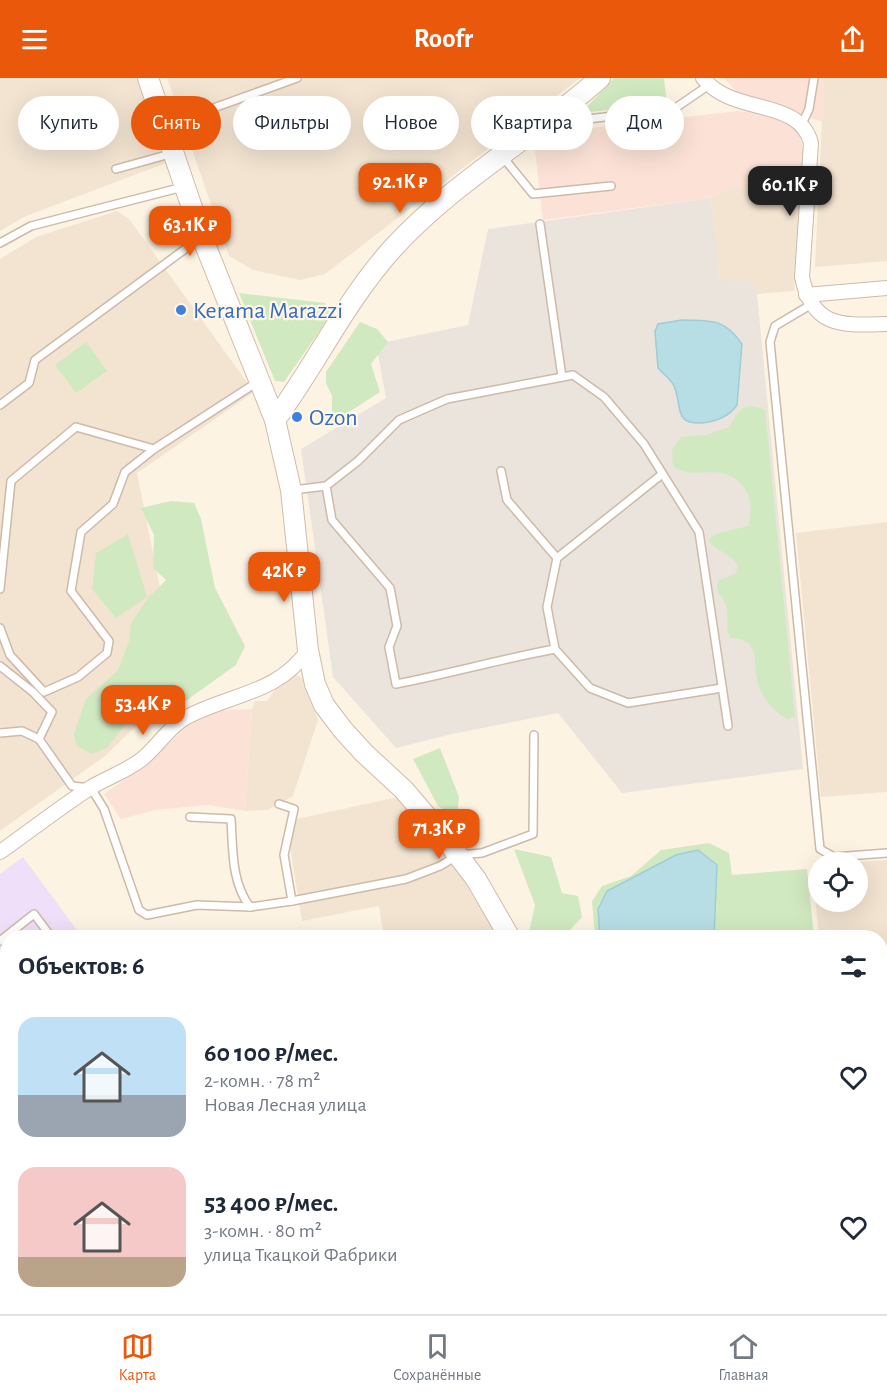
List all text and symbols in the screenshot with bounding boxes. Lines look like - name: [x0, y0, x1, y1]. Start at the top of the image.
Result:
- icon: menu: [18, 23, 51, 56]
- icon: share: [836, 23, 869, 56]
- text: Roofr: [414, 25, 473, 52]
- chip: Купить: [18, 96, 119, 150]
- chip: Снять: [131, 96, 221, 150]
- chip: Фильтры: [233, 96, 351, 150]
- chip: Новое: [363, 96, 459, 150]
- chip: Квартира: [471, 96, 593, 150]
- chip: Дом: [605, 96, 684, 150]
- pin: 92.1K ₽: [345, 163, 455, 214]
- pin: 60.1K ₽: [735, 166, 845, 217]
- text: 92.1K ₽: [373, 172, 427, 192]
- text: 60.1K ₽: [762, 175, 818, 195]
- pin: 63.1K ₽: [135, 206, 245, 257]
- text: 63.1K ₽: [163, 215, 217, 235]
- place label: Kerama Marazzi: [193, 299, 343, 323]
- marker: Kerama Marazzi: [174, 303, 188, 317]
- place label: Ozon: [309, 406, 358, 430]
- marker: Ozon: [290, 410, 304, 424]
- pin: 42K ₽: [242, 552, 326, 603]
- text: 42K ₽: [262, 561, 306, 581]
- pin: 53.4K ₽: [88, 685, 198, 736]
- text: 53.4K ₽: [115, 694, 171, 714]
- pin: 71.3K ₽: [384, 809, 494, 860]
- text: 71.3K ₽: [412, 818, 466, 838]
- map controls: [808, 852, 868, 912]
- button: locate: [808, 852, 868, 912]
- icon: filters: [837, 950, 870, 983]
- text: Объектов: 6: [18, 953, 145, 979]
- text: 60 100 ₽/мес.: [204, 1040, 338, 1066]
- icon: home: [66, 1041, 138, 1113]
- icon: heart: [837, 1061, 870, 1094]
- text: 2-комн. · 78 m²: [204, 1071, 320, 1091]
- text: Новая Лесная улица: [204, 1095, 367, 1115]
- text: 53 400 ₽/мес.: [204, 1190, 339, 1216]
- icon: home: [66, 1191, 138, 1263]
- icon: heart: [837, 1211, 870, 1244]
- text: 3-комн. · 80 m²: [204, 1221, 322, 1241]
- text: улица Ткацкой Фабрики: [204, 1245, 398, 1265]
- tab: Карта: [118, 1330, 156, 1385]
- tab: Сохранённые: [393, 1330, 481, 1385]
- tab: Главная: [718, 1330, 769, 1385]

